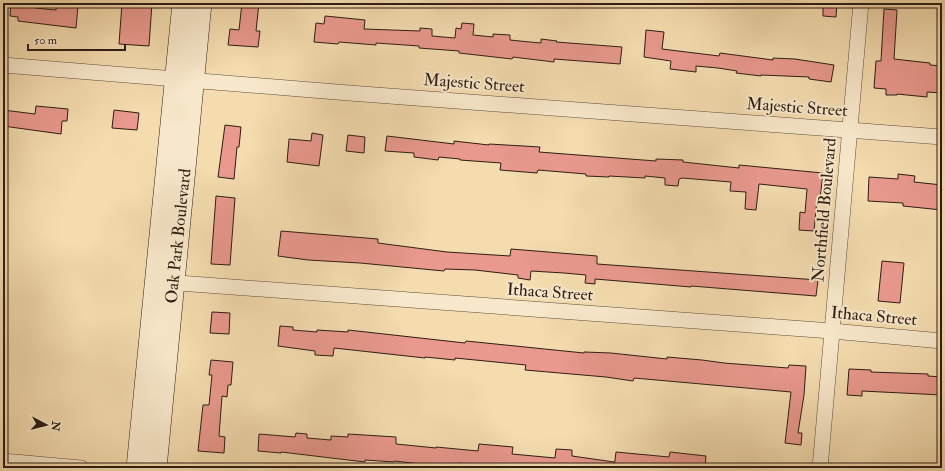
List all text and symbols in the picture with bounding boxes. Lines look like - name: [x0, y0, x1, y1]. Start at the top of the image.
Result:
- scale bar: [28, 26, 125, 52]
- text: 50 m: [34, 33, 58, 48]
- street label: Majestic Street: [423, 69, 526, 97]
- street label: Majestic Street: [746, 93, 849, 121]
- street label: Northfield Boulevard: [807, 136, 841, 283]
- street label: Oak Park Boulevard: [160, 167, 196, 304]
- street label: Ithaca Street: [506, 279, 594, 306]
- street label: Ithaca Street: [830, 302, 918, 330]
- north arrow: [26, 405, 66, 445]
- text: N: [48, 419, 63, 433]

